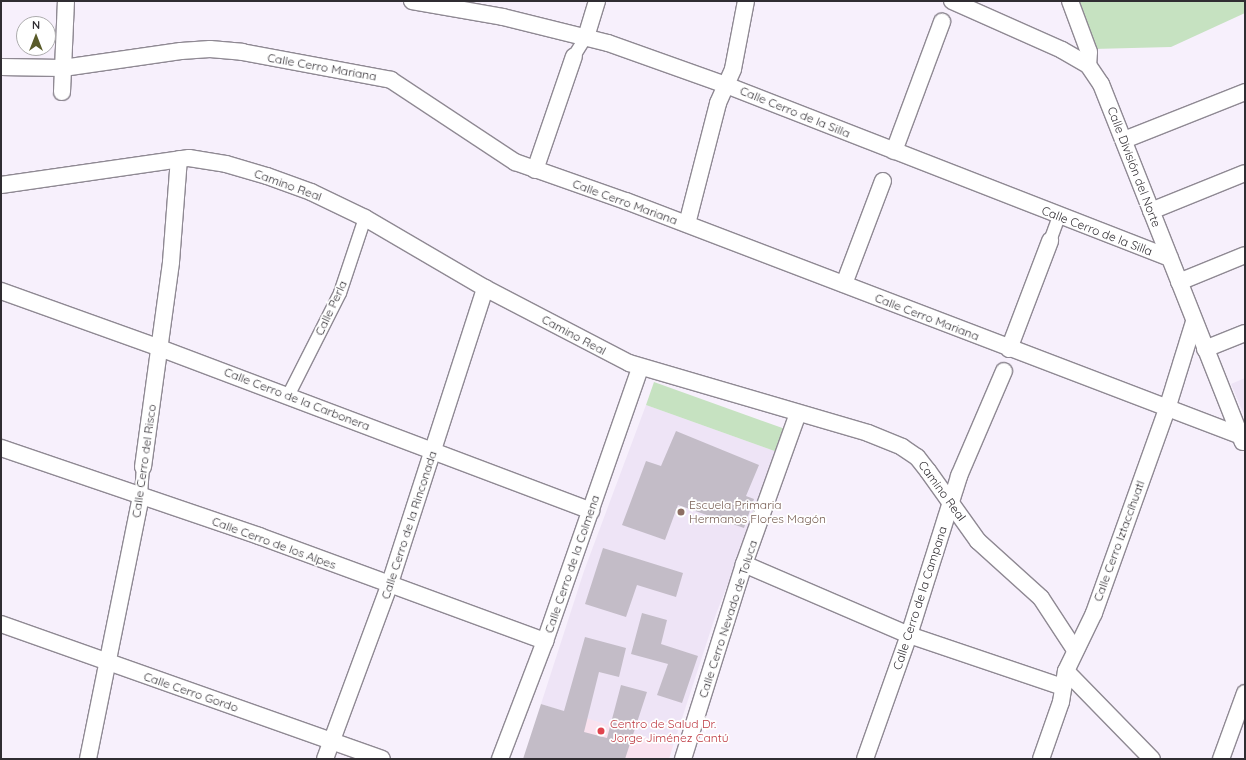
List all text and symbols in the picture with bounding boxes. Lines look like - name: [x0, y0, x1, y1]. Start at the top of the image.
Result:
- north arrow: [16, 16, 56, 56]
- text: N: [32, 18, 40, 32]
- street label: Calle Cerro Mariana: [266, 50, 378, 84]
- street label: Calle Cerro de la Silla: [738, 83, 852, 141]
- street label: Calle División del Norte: [1104, 105, 1164, 229]
- street label: Camino Real: [252, 166, 324, 204]
- street label: Calle Cerro Mariana: [571, 176, 679, 228]
- street label: Calle Cerro de la Silla: [1040, 203, 1154, 259]
- street label: Calle Perla: [312, 278, 350, 338]
- street label: Calle Cerro Mariana: [873, 290, 981, 344]
- street label: Camino Real: [539, 312, 609, 358]
- street label: Calle Cerro de la Carbonera: [222, 364, 372, 434]
- street label: Calle Cerro del Risco: [129, 403, 159, 519]
- street label: Calle Cerro de la Rinconada: [378, 449, 440, 601]
- street label: Camino Real: [915, 458, 969, 524]
- street label: Calle Cerro Iztaccíhuatl: [1090, 479, 1148, 603]
- street label: Calle Cerro de la Colmena: [542, 493, 602, 635]
- place label: Escuela Primaria Hermanos Flores Magón: [689, 498, 826, 526]
- marker: Escuela Primaria Hermanos Flores Magón: [676, 507, 686, 517]
- street label: Calle Cerro de los Alpes: [210, 514, 338, 572]
- street label: Calle Cerro de la Campana: [890, 524, 950, 672]
- street label: Calle Cerro Nevado de Toluca: [696, 538, 760, 700]
- street label: Calle Cerro Gordo: [142, 669, 240, 715]
- place label: Centro de Salud Dr. Jorge Jiménez Cantú: [610, 717, 729, 745]
- marker: Centro de Salud Dr. Jorge Jiménez Cantú: [595, 725, 607, 737]

